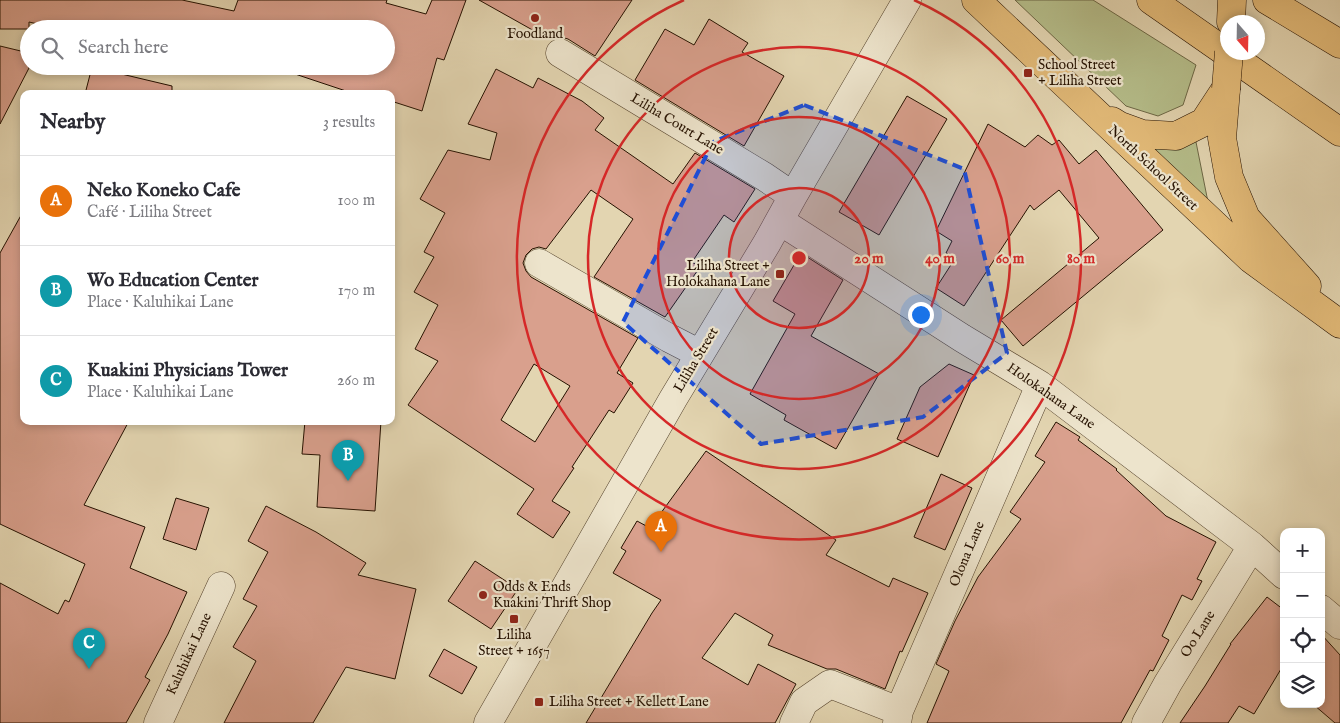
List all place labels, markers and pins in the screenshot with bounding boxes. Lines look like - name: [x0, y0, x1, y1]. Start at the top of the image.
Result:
- marker: Foodland: [529, 12, 541, 24]
- place label: Foodland: [507, 25, 564, 43]
- place label: School Street + Liliha Street: [1038, 56, 1122, 90]
- marker: School Street + Liliha Street: [1022, 67, 1034, 79]
- centre of rings: [790, 249, 808, 267]
- place label: Liliha Street + Holokahana Lane: [666, 257, 771, 291]
- marker: Liliha Street + Holokahana Lane: [774, 268, 786, 280]
- pin: B: [332, 440, 364, 481]
- pin: A: [645, 511, 677, 552]
- place label: Odds & Ends Kuakini Thrift Shop: [493, 578, 612, 612]
- marker: Odds & Ends Kuakini Thrift Shop: [477, 589, 489, 601]
- marker: Liliha Street + 1657: [508, 613, 520, 625]
- place label: Liliha Street + 1657: [478, 626, 550, 660]
- pin: C: [73, 628, 105, 669]
- place label: Liliha Street + Kellett Lane: [549, 693, 709, 711]
- marker: Liliha Street + Kellett Lane: [533, 696, 545, 708]

